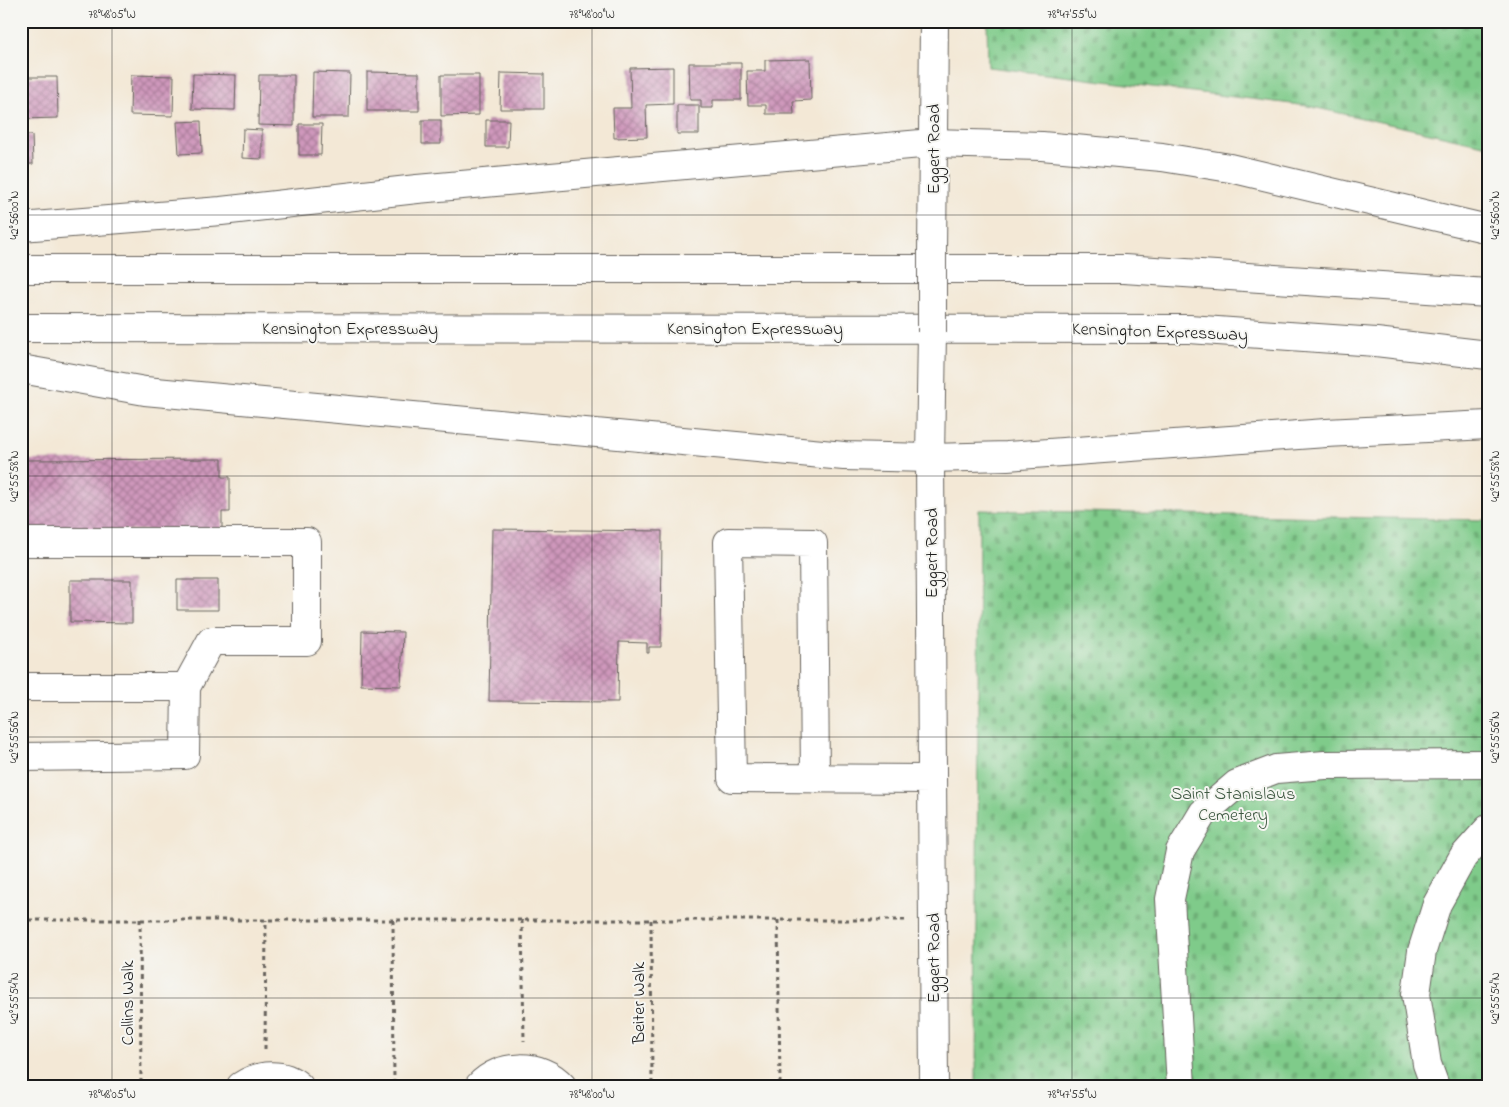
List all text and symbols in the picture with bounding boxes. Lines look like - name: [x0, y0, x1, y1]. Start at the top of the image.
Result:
- text: 78°48'05"W: [88, 6, 136, 24]
- text: 78°48'00"W: [569, 6, 615, 24]
- text: 78°47'55"W: [1047, 6, 1097, 24]
- street label: Eggert Road: [922, 104, 949, 194]
- text: 42°56'00"N: [6, 191, 24, 239]
- text: 42°56'00"N: [1487, 191, 1505, 239]
- street label: Kensington Expressway: [262, 317, 438, 344]
- street label: Kensington Expressway: [667, 317, 843, 344]
- street label: Kensington Expressway: [1071, 317, 1248, 350]
- text: 42°55'58"N: [6, 450, 24, 502]
- text: 42°55'58"N: [1487, 450, 1505, 502]
- street label: Eggert Road: [920, 508, 947, 598]
- text: 42°55'56"N: [6, 711, 24, 763]
- text: 42°55'56"N: [1487, 711, 1505, 763]
- park label: Saint Stanislaus Cemetery: [1171, 782, 1295, 829]
- street label: Eggert Road: [922, 913, 949, 1003]
- street label: Collins Walk: [116, 960, 142, 1046]
- street label: Beiter Walk: [627, 962, 653, 1045]
- text: 42°55'54"N: [6, 972, 24, 1024]
- text: 42°55'54"N: [1487, 972, 1505, 1024]
- text: 78°48'05"W: [88, 1086, 136, 1104]
- text: 78°48'00"W: [569, 1086, 615, 1104]
- text: 78°47'55"W: [1047, 1086, 1097, 1104]

